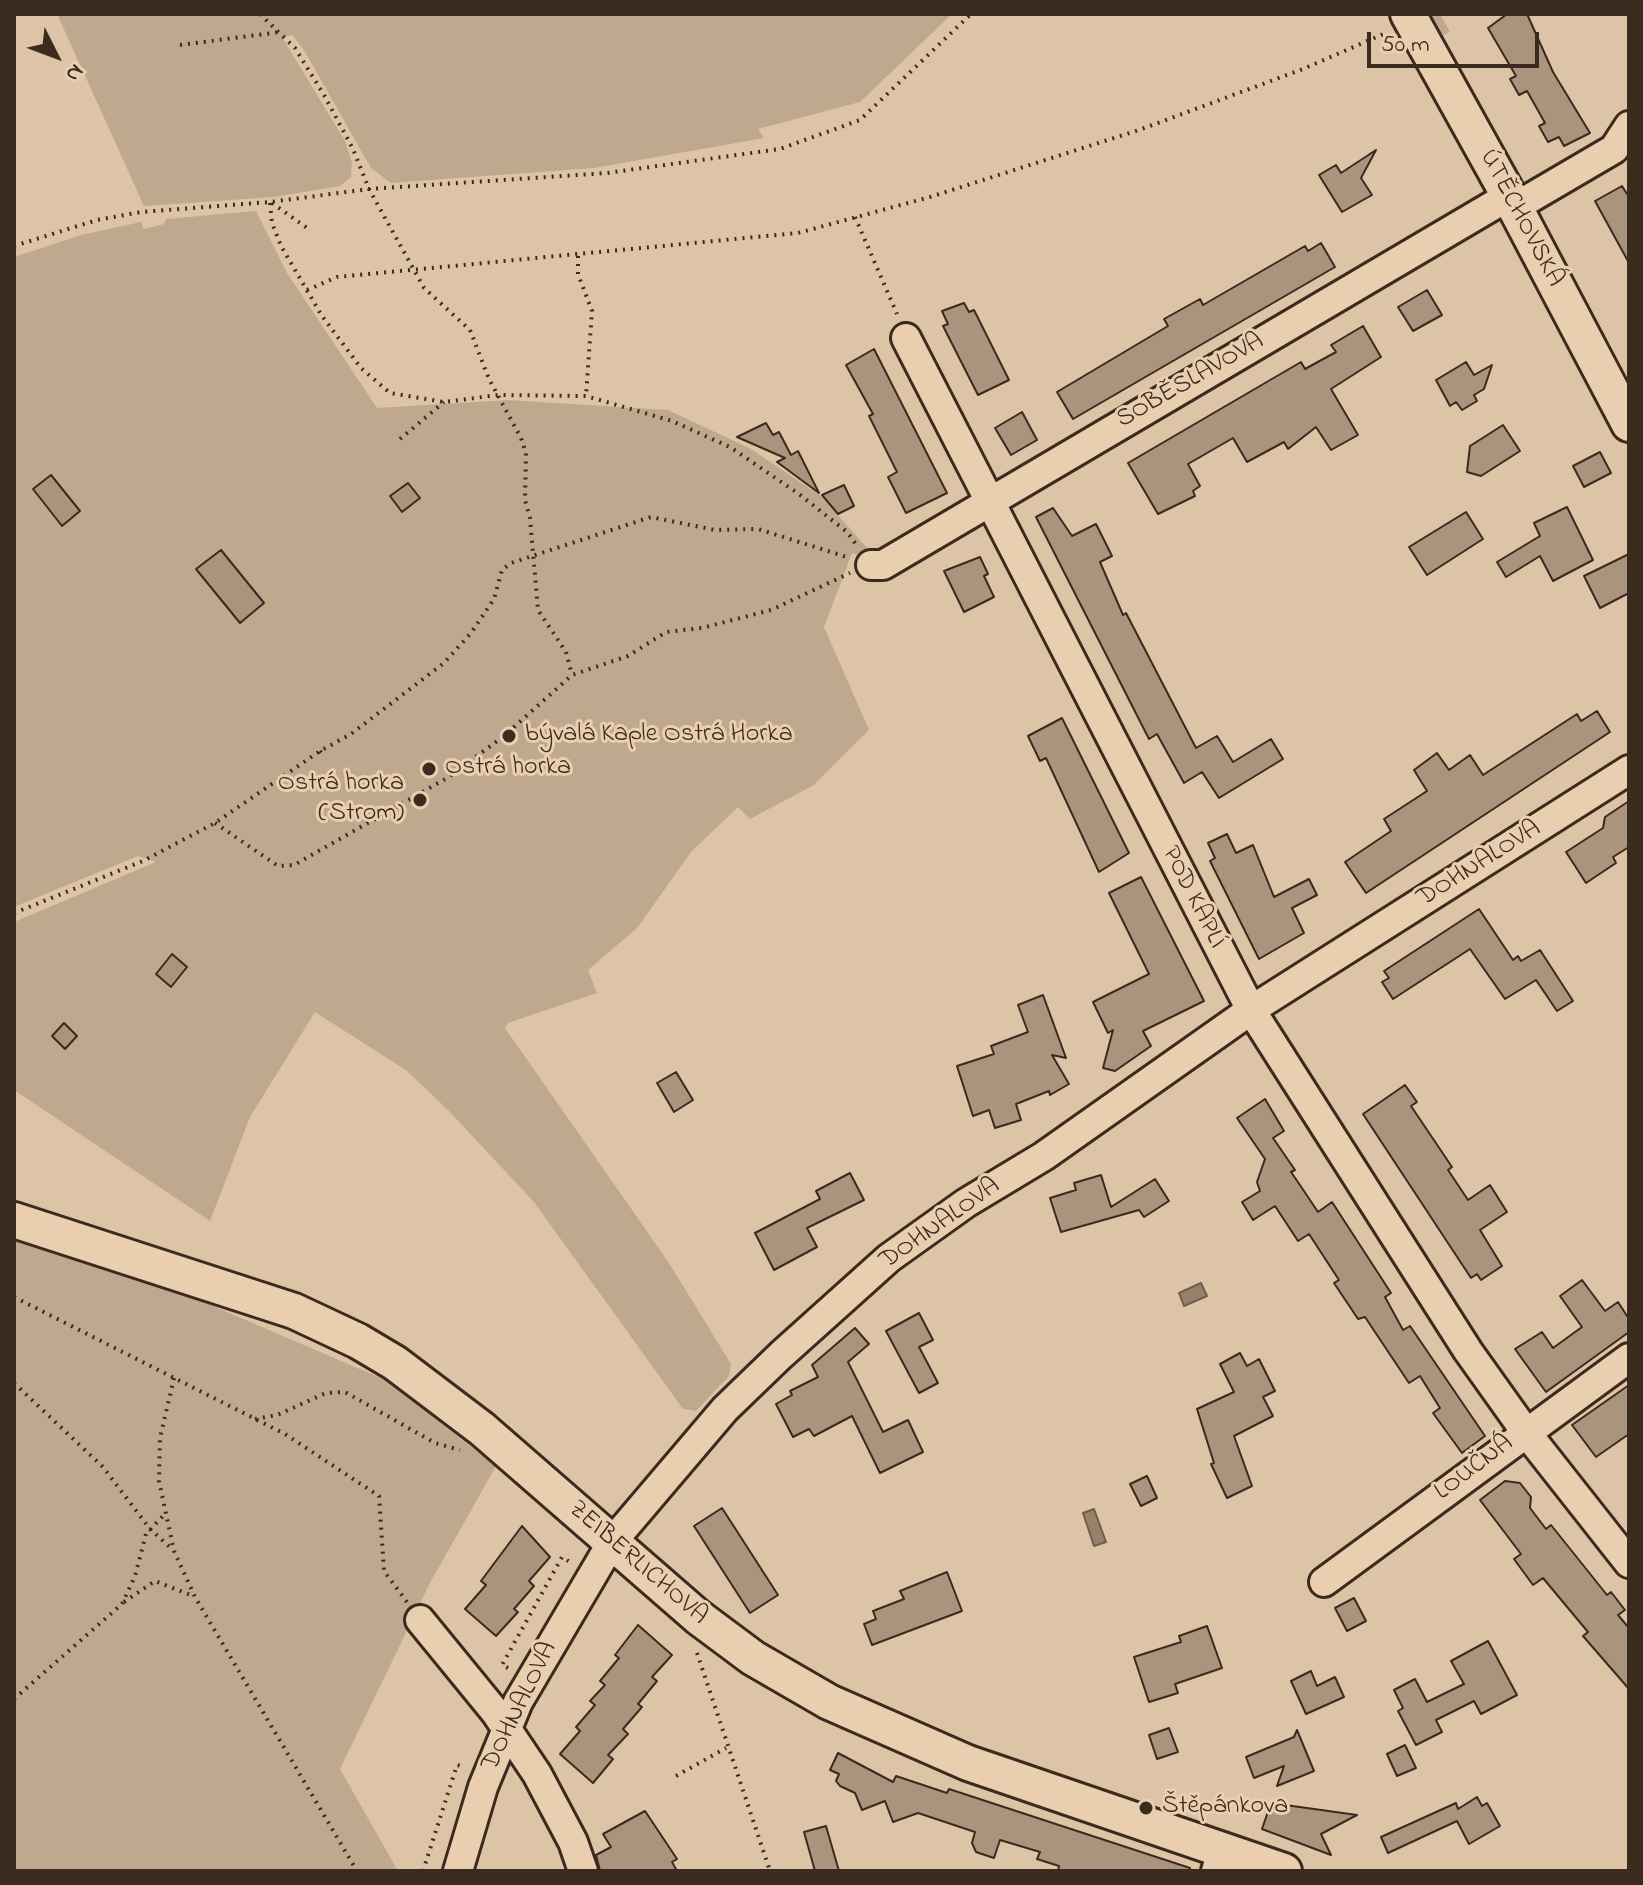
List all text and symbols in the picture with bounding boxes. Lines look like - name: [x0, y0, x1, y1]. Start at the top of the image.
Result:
- north arrow: [16, 16, 96, 96]
- scale bar: [1371, 16, 1543, 66]
- text: 50 m: [1381, 28, 1430, 63]
- text: N: [57, 56, 91, 88]
- street label: ÚTĚCHOVSKÁ: [1471, 145, 1569, 293]
- street label: SOBĚSLAVOVA: [1112, 327, 1270, 437]
- place label: bývalá Kaple Ostrá Horka: [525, 720, 793, 752]
- marker: bývalá Kaple Ostrá Horka: [500, 727, 518, 745]
- place label: Ostrá horka: [445, 753, 571, 785]
- marker: Ostrá horka: [420, 760, 438, 778]
- place label: Ostrá horka (Strom): [278, 769, 404, 830]
- marker: Ostrá horka (Strom): [411, 791, 429, 809]
- street label: DOHNALOVA: [1412, 815, 1548, 915]
- street label: POD KAPLÍ: [1153, 842, 1231, 954]
- street label: DOHNALOVA: [875, 1172, 1007, 1278]
- street label: LOUČNÁ: [1429, 1429, 1521, 1509]
- street label: ZEIBERLICHOVA: [561, 1495, 713, 1633]
- street label: DOHNALOVA: [476, 1637, 566, 1777]
- place label: Štěpánkova: [1162, 1792, 1288, 1824]
- marker: Štěpánkova: [1137, 1799, 1155, 1817]

